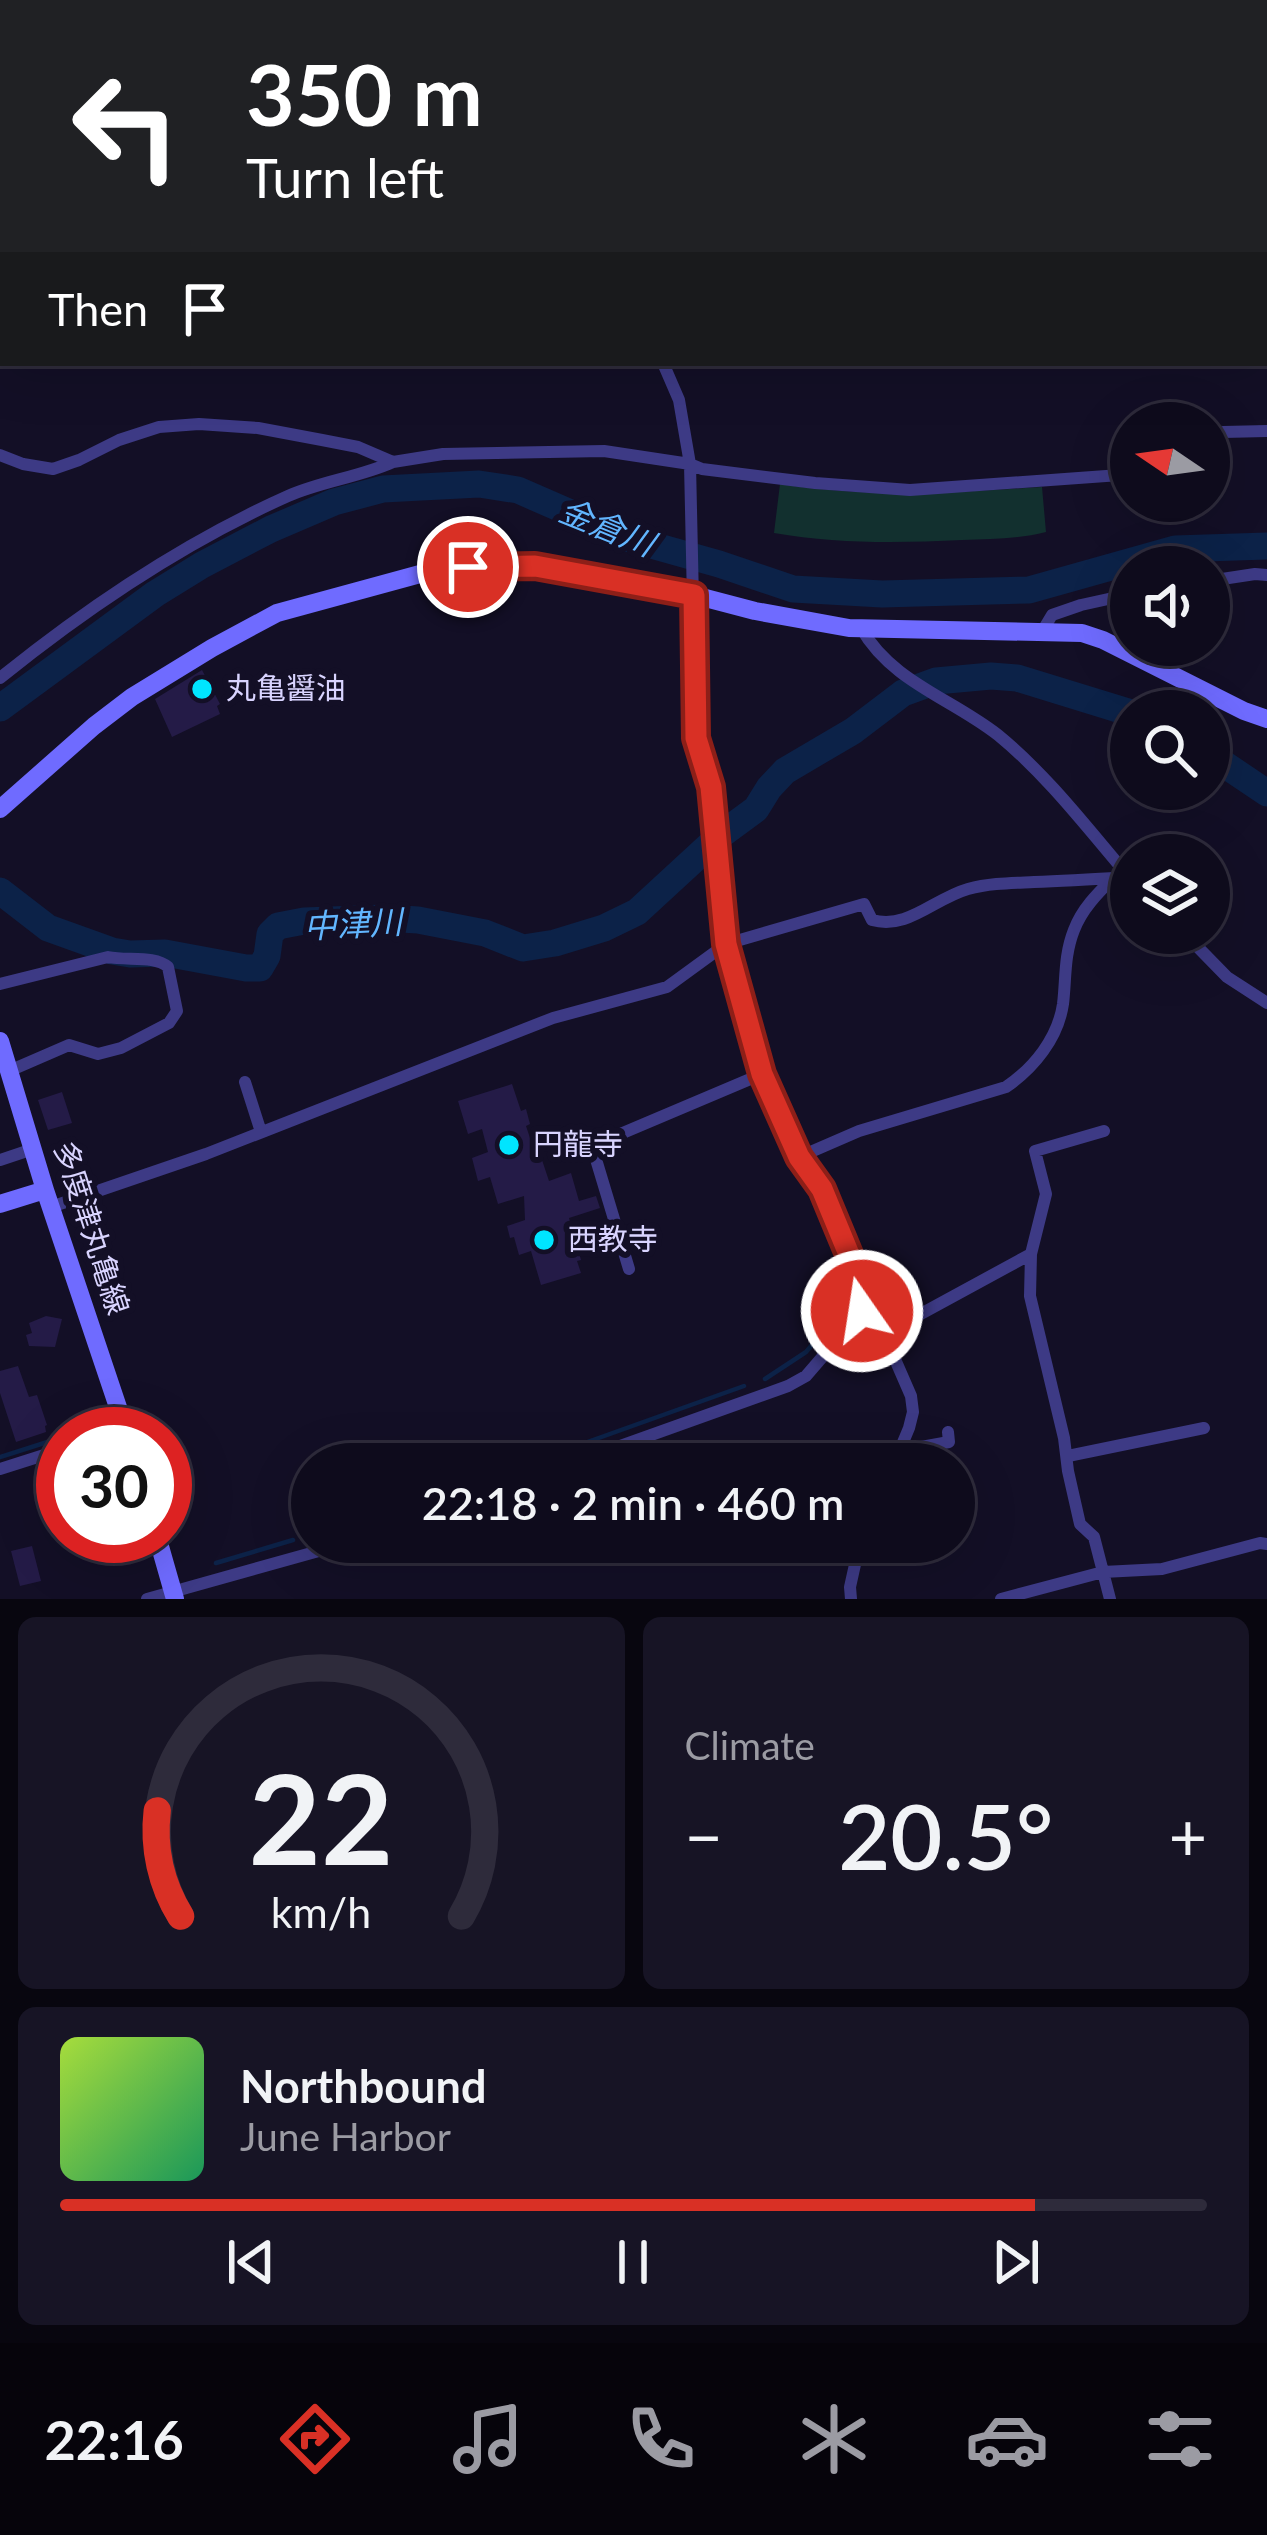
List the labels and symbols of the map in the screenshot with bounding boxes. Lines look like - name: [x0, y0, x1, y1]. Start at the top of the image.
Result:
- north arrow: [1110, 402, 1230, 522]
- water label: 金倉川: [554, 489, 664, 564]
- pin: [417, 516, 519, 618]
- place label: 丸亀醤油: [226, 669, 346, 705]
- marker: 丸亀醤油: [189, 676, 215, 702]
- water label: 中津川: [302, 900, 406, 946]
- place label: 円龍寺: [533, 1125, 623, 1161]
- marker: 円龍寺: [496, 1132, 522, 1158]
- street label: 多度津丸亀線: [48, 1136, 138, 1319]
- place label: 西教寺: [568, 1220, 658, 1256]
- marker: 西教寺: [531, 1227, 557, 1253]
- position arrow: [799, 1248, 925, 1374]
- speed limit sign: 30: [36, 1407, 192, 1563]

